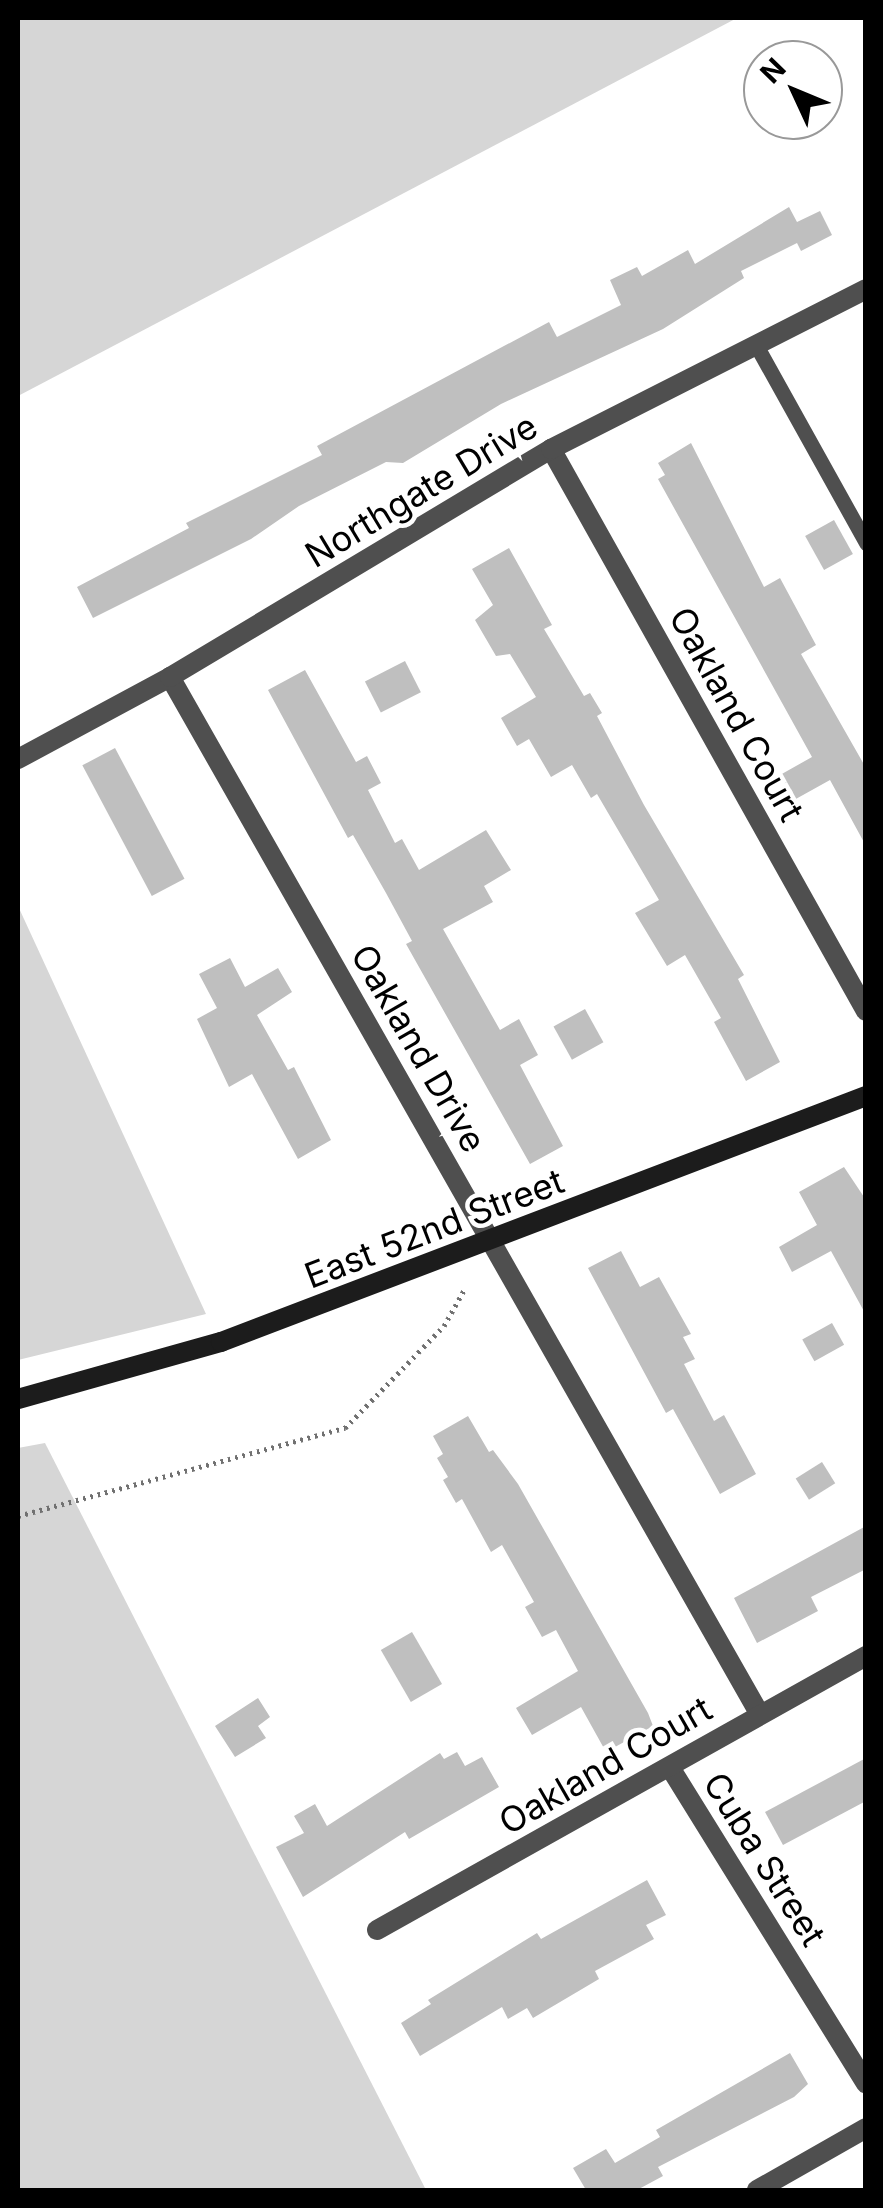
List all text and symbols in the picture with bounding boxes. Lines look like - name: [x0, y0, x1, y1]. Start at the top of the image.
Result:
- north arrow: [743, 40, 843, 140]
- text: N: [753, 51, 793, 90]
- street label: Northgate Drive: [298, 404, 544, 576]
- street label: Oakland Court: [661, 600, 813, 828]
- street label: Oakland Drive: [343, 937, 495, 1159]
- street label: East 52nd Street: [299, 1159, 569, 1297]
- street label: Oakland Court: [491, 1687, 719, 1843]
- street label: Cuba Street: [695, 1765, 835, 1953]

